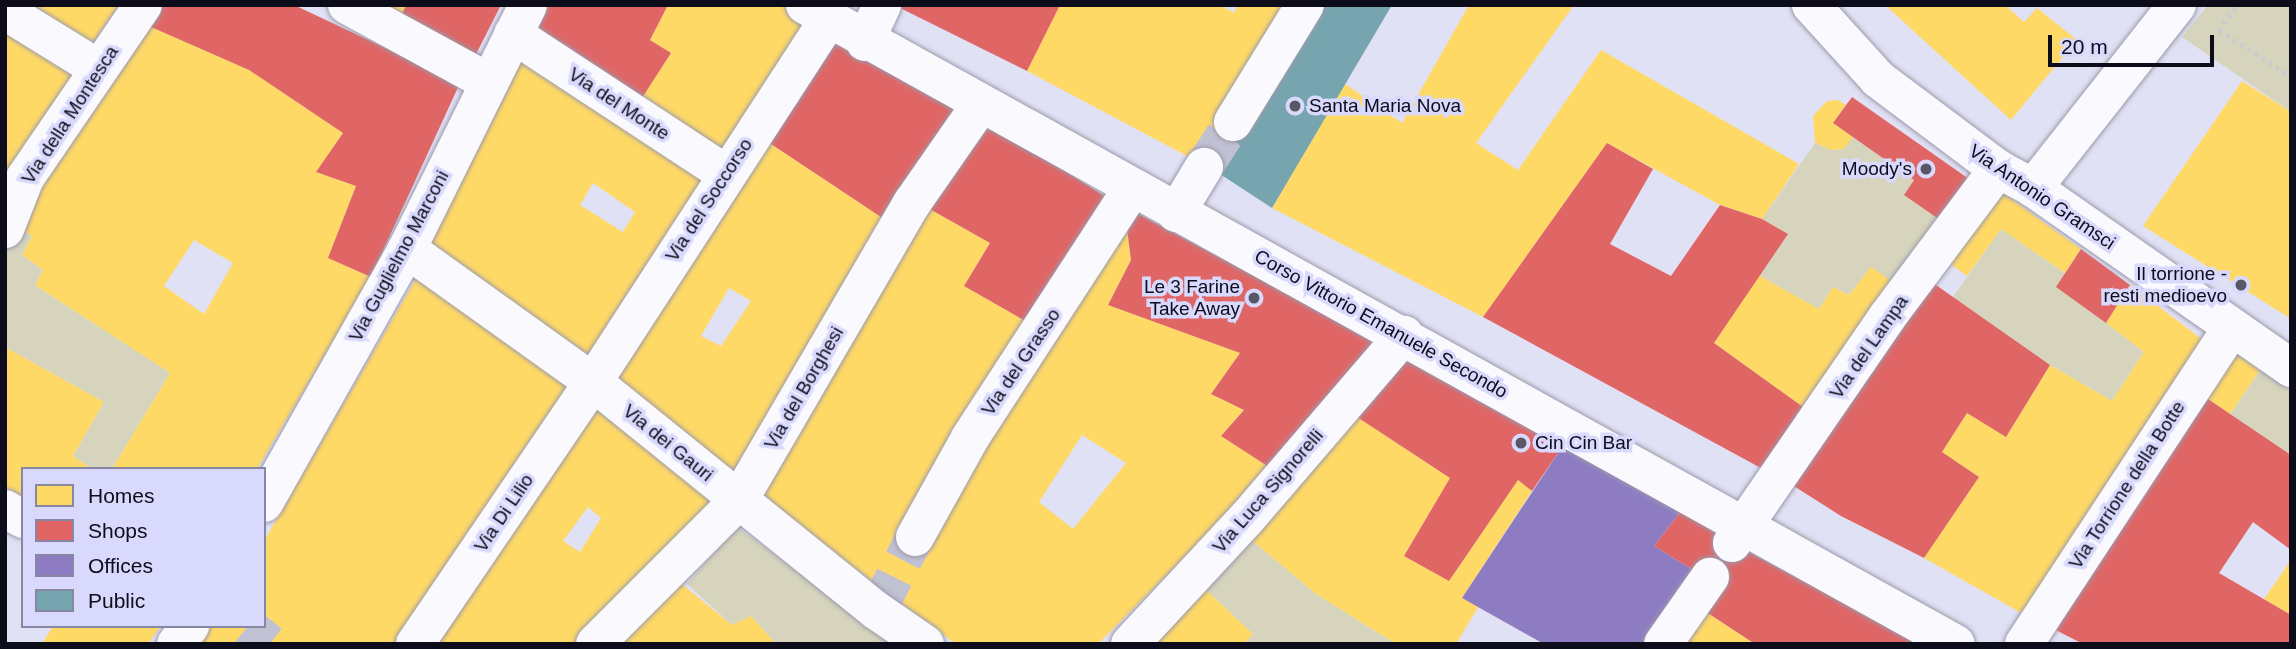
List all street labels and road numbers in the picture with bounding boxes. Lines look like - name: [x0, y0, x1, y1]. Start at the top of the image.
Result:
- street label: Via della Montesca: [17, 42, 123, 188]
- street label: Via del Monte: [564, 63, 674, 145]
- street label: Via del Soccorso: [661, 134, 757, 266]
- street label: Via Antonio Gramsci: [1964, 139, 2120, 255]
- street label: Via Guglielmo Marconi: [344, 166, 454, 346]
- street label: Corso Vittorio Emanuele Secondo: [1250, 245, 1512, 403]
- street label: Via del Lampa: [1825, 291, 1913, 403]
- street label: Via del Grasso: [977, 304, 1065, 420]
- street label: Via del Borghesi: [760, 323, 848, 453]
- street label: Via Torrione della Botte: [2064, 397, 2190, 573]
- street label: Via dei Gauri: [618, 400, 718, 486]
- street label: Via Luca Signorelli: [1208, 424, 1328, 558]
- street label: Via Di Lilio: [470, 470, 538, 556]

